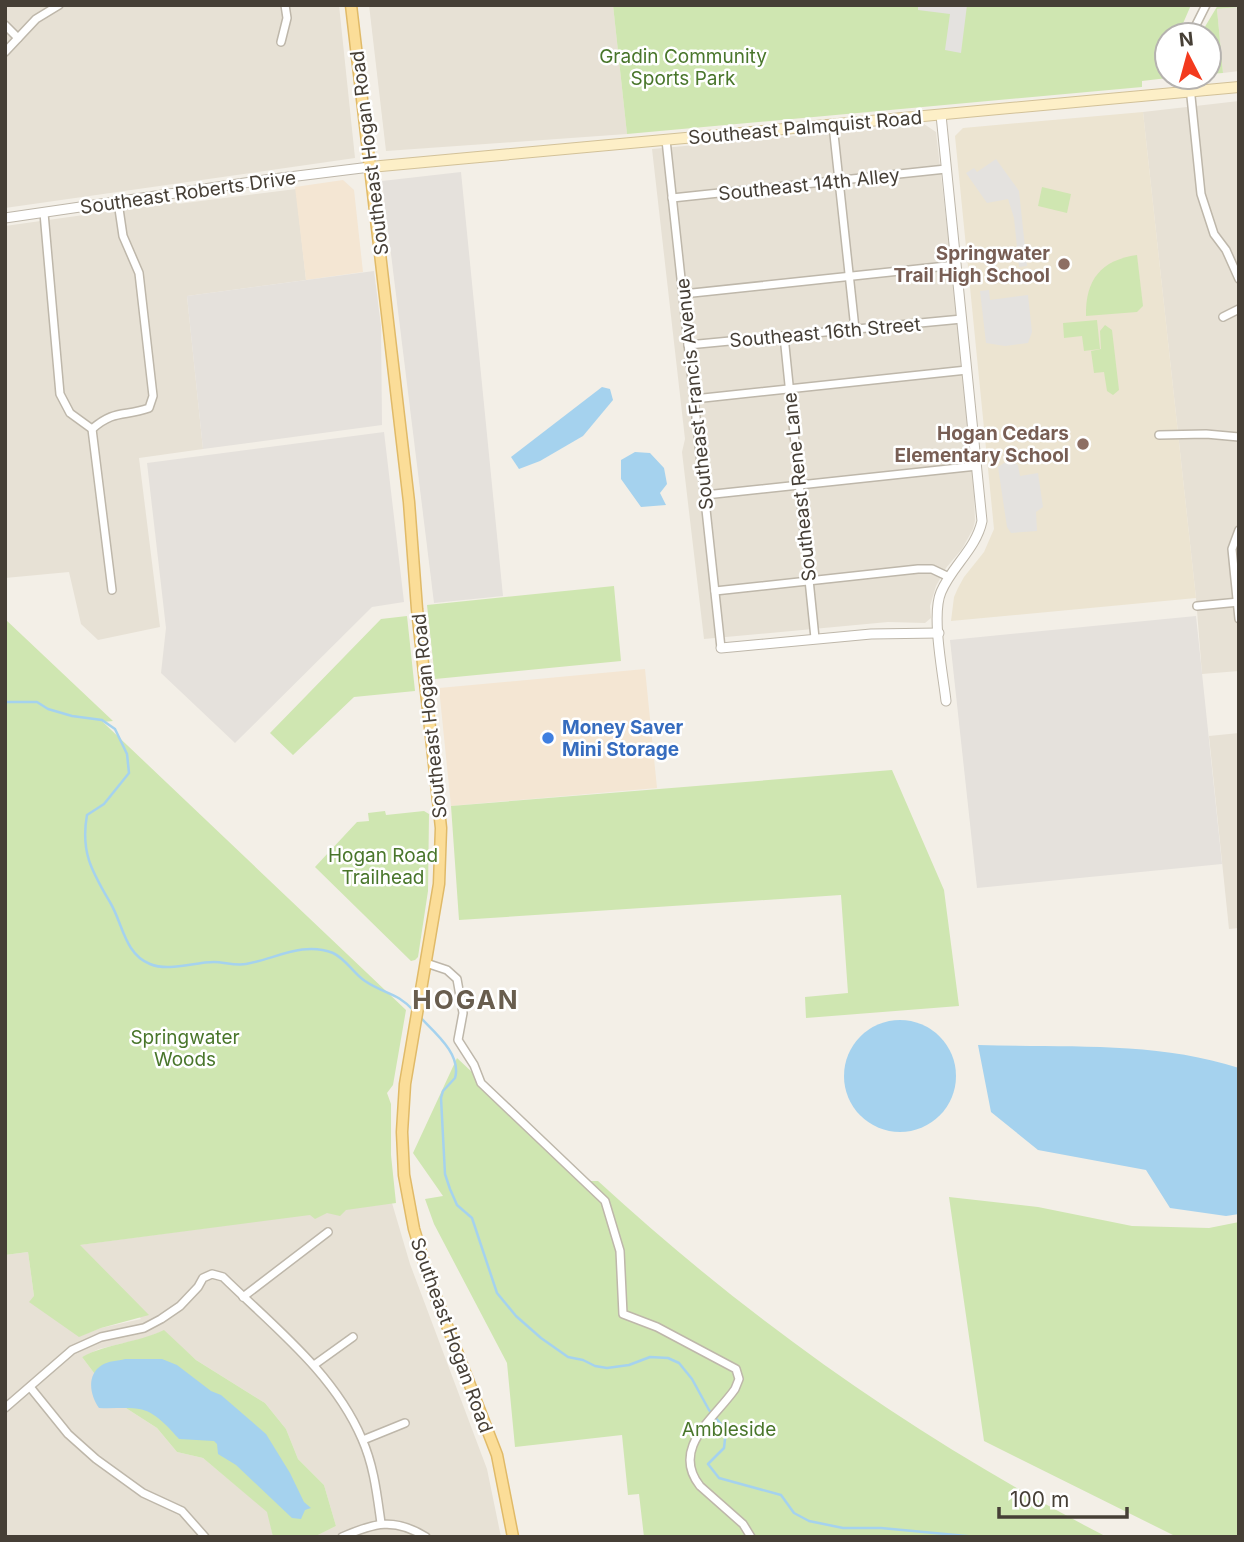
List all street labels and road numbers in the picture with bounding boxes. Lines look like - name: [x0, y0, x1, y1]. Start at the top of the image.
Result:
- street label: Southeast Hogan Road: [346, 49, 393, 257]
- street label: Southeast Palmquist Road: [687, 106, 923, 149]
- street label: Southeast 14th Alley: [717, 163, 901, 205]
- street label: Southeast Roberts Drive: [79, 166, 298, 219]
- street label: Southeast Francis Avenue: [671, 277, 718, 511]
- street label: Southeast 16th Street: [729, 313, 922, 352]
- street label: Southeast Rene Lane: [778, 391, 821, 583]
- street label: Southeast Hogan Road: [407, 612, 452, 820]
- street label: Southeast Hogan Road: [405, 1234, 498, 1436]

